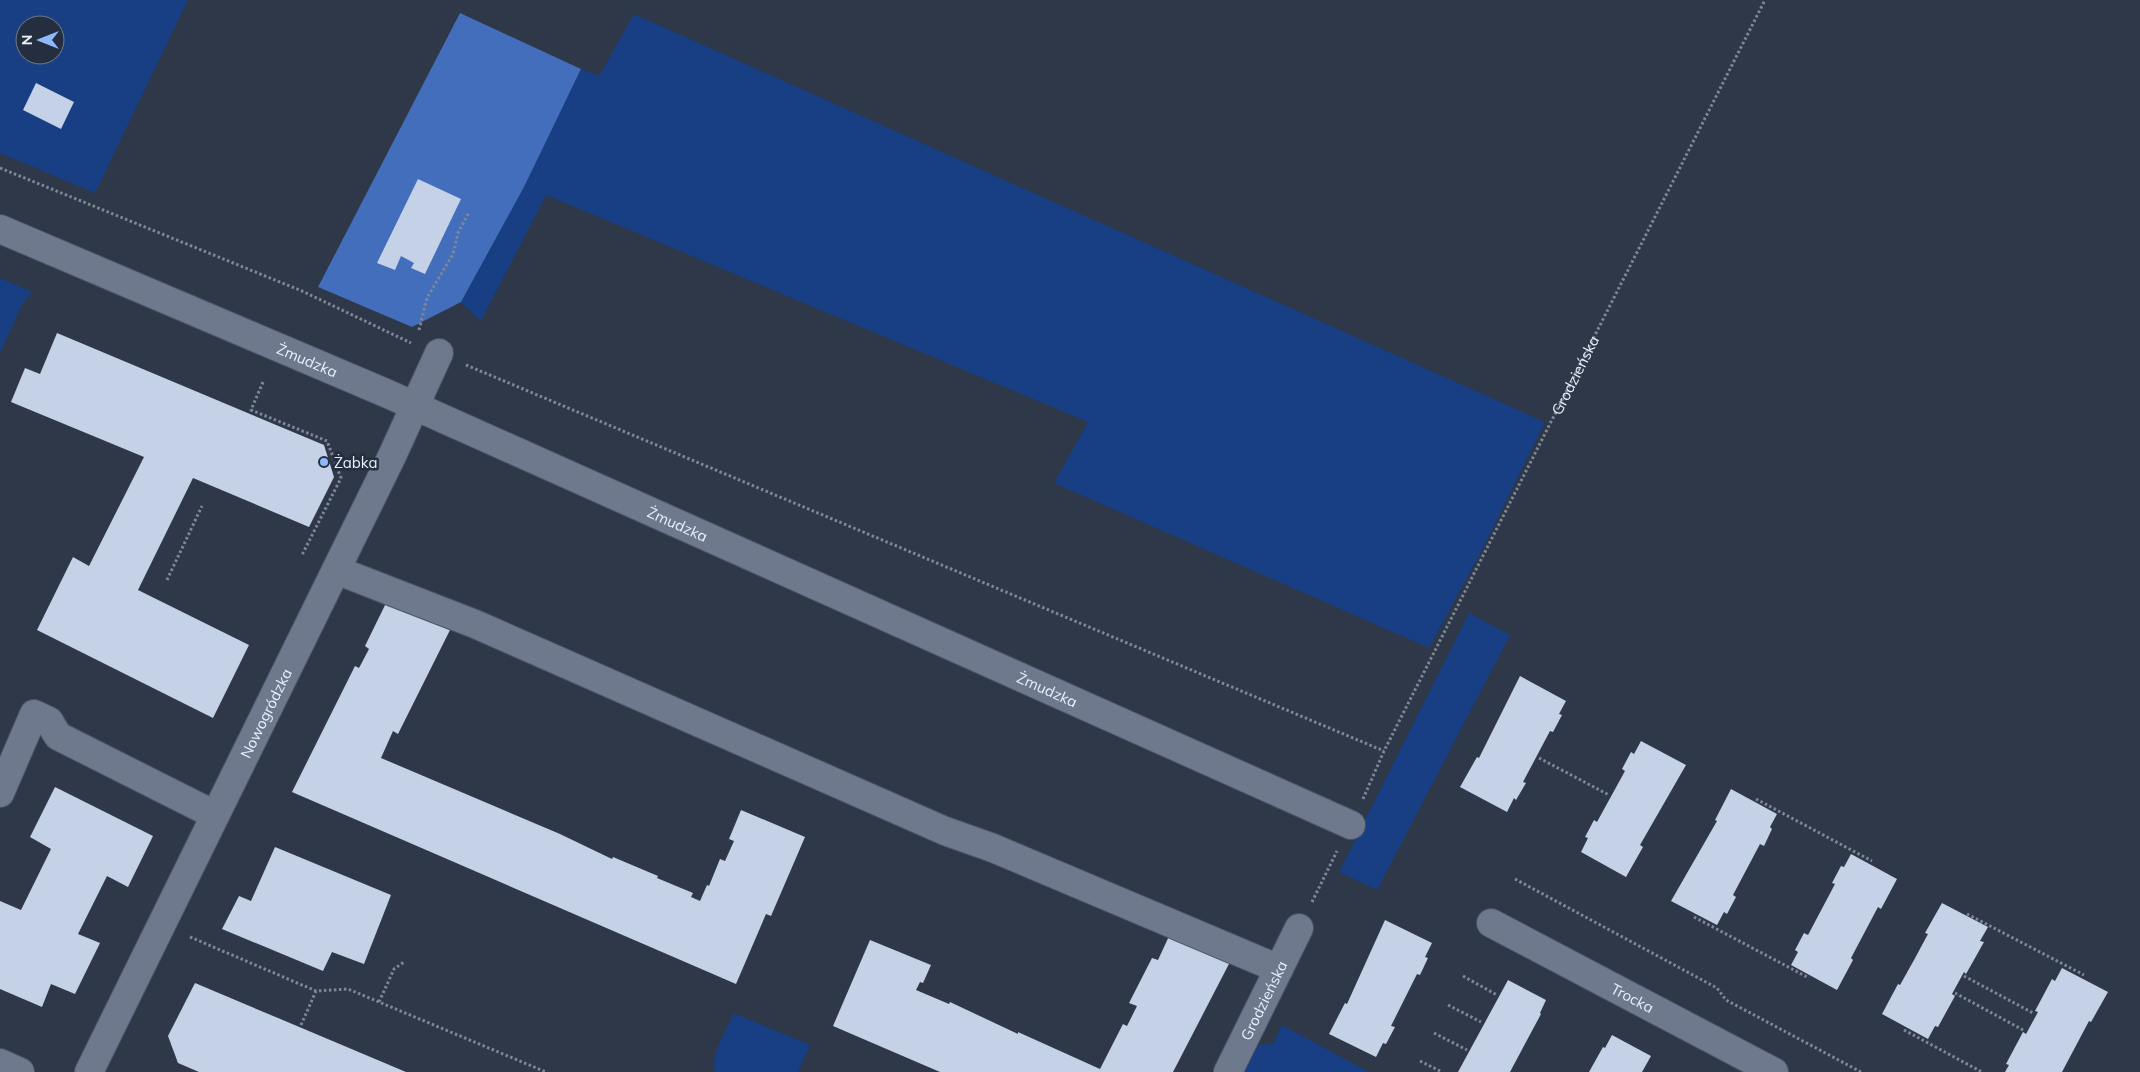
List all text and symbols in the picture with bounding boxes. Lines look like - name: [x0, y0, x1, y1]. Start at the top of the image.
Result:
- north arrow: [15, 15, 65, 65]
- text: N: [18, 35, 36, 45]
- street label: Grodzieńska: [1547, 332, 1603, 418]
- street label: Żmudzka: [274, 338, 341, 381]
- place label: Żabka: [334, 453, 377, 472]
- marker: Żabka: [318, 456, 330, 468]
- street label: Żmudzka: [644, 502, 711, 545]
- street label: Nowogródzka: [235, 665, 296, 761]
- street label: Żmudzka: [1014, 667, 1081, 711]
- street label: Grodzieńska: [1236, 957, 1291, 1043]
- street label: Trocka: [1608, 978, 1657, 1017]

